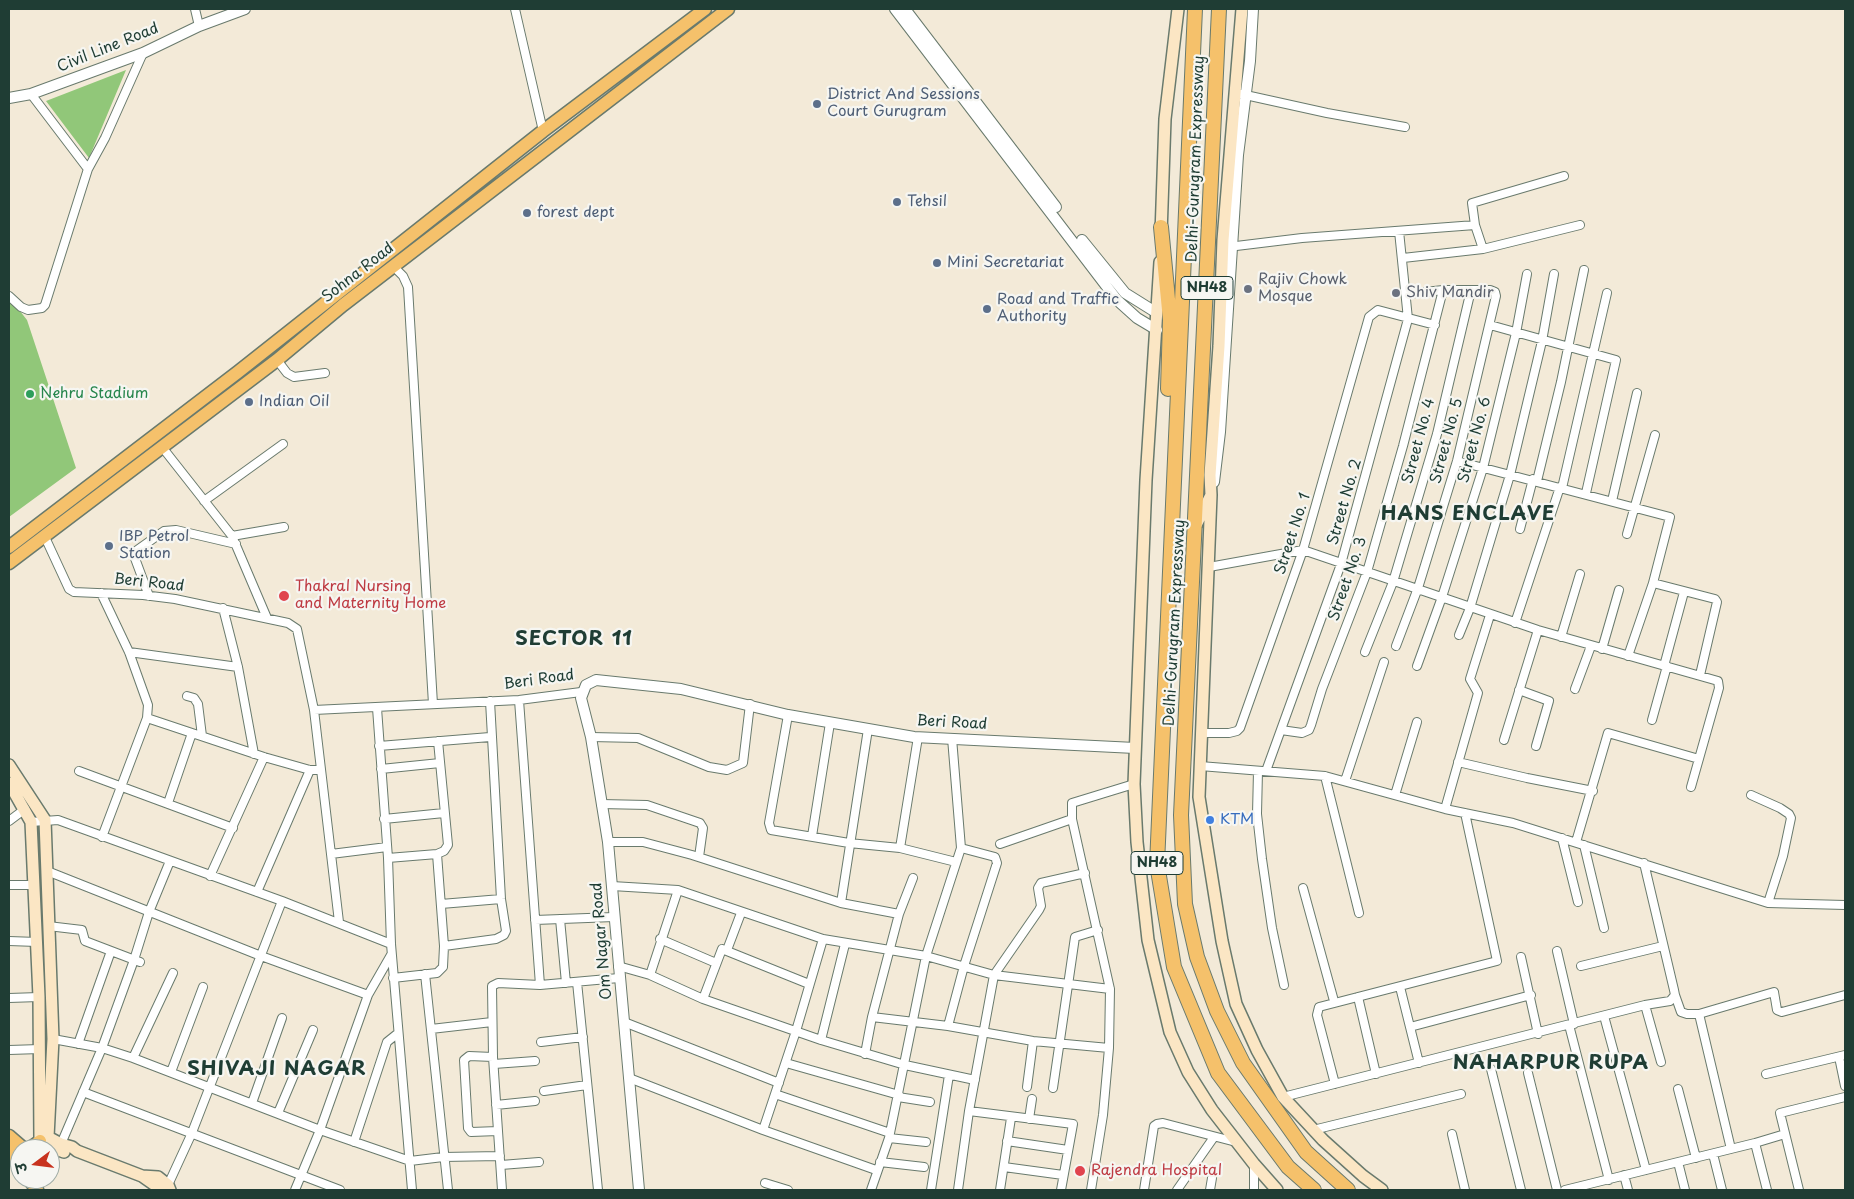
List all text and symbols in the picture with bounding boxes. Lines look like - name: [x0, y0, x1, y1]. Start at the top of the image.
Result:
- street label: Civil Line Road: [55, 19, 161, 77]
- street label: Delhi-Gurugram Expressway: [1183, 55, 1209, 263]
- place label: District And Sessions Court Gurugram: [827, 86, 980, 121]
- marker: District And Sessions Court Gurugram: [811, 98, 823, 110]
- place label: Tehsil: [907, 193, 947, 211]
- marker: Tehsil: [891, 196, 903, 208]
- place label: forest dept: [537, 204, 615, 222]
- marker: forest dept: [521, 207, 533, 219]
- street label: Sohna Road: [318, 239, 398, 307]
- place label: Mini Secretariat: [947, 254, 1064, 272]
- marker: Mini Secretariat: [931, 257, 943, 269]
- place label: Rajiv Chowk Mosque: [1258, 271, 1347, 306]
- road number: NH48: [1181, 276, 1233, 300]
- marker: Rajiv Chowk Mosque: [1242, 283, 1254, 295]
- place label: Shiv Mandir: [1406, 284, 1494, 302]
- marker: Shiv Mandir: [1390, 287, 1402, 299]
- place label: Road and Traffic Authority: [997, 291, 1119, 326]
- marker: Road and Traffic Authority: [981, 303, 993, 315]
- place label: Nehru Stadium: [40, 385, 148, 403]
- marker: Nehru Stadium: [24, 388, 36, 400]
- place label: Indian Oil: [259, 393, 330, 411]
- street label: Street No. 6: [1455, 395, 1495, 485]
- marker: Indian Oil: [243, 396, 255, 408]
- street label: Street No. 4: [1399, 396, 1439, 486]
- street label: Street No. 5: [1427, 396, 1467, 486]
- street label: Street No. 2: [1324, 457, 1366, 547]
- street label: Street No. 1: [1271, 491, 1315, 577]
- district label: HANS ENCLAVE: [1379, 502, 1557, 526]
- street label: Delhi-Gurugram Expressway: [1161, 519, 1189, 727]
- place label: IBP Petrol Station: [119, 528, 189, 563]
- street label: Street No. 3: [1325, 534, 1371, 624]
- marker: IBP Petrol Station: [103, 540, 115, 552]
- street label: Beri Road: [113, 570, 185, 596]
- place label: Thakral Nursing and Maternity Home: [295, 578, 446, 613]
- marker: Thakral Nursing and Maternity Home: [277, 589, 291, 603]
- district label: SECTOR 11: [515, 627, 633, 651]
- street label: Beri Road: [503, 666, 575, 694]
- street label: Beri Road: [916, 712, 988, 734]
- place label: KTM: [1220, 811, 1254, 829]
- marker: KTM: [1204, 814, 1216, 826]
- road number: NH48: [1131, 851, 1183, 874]
- street label: Om Nagar Road: [588, 882, 616, 1000]
- district label: NAHARPUR RUPA: [1453, 1051, 1649, 1075]
- district label: SHIVAJI NAGAR: [186, 1057, 368, 1081]
- north arrow: [10, 1139, 60, 1189]
- text: उ: [10, 1161, 32, 1175]
- place label: Rajendra Hospital: [1091, 1162, 1222, 1180]
- marker: Rajendra Hospital: [1073, 1164, 1087, 1178]

